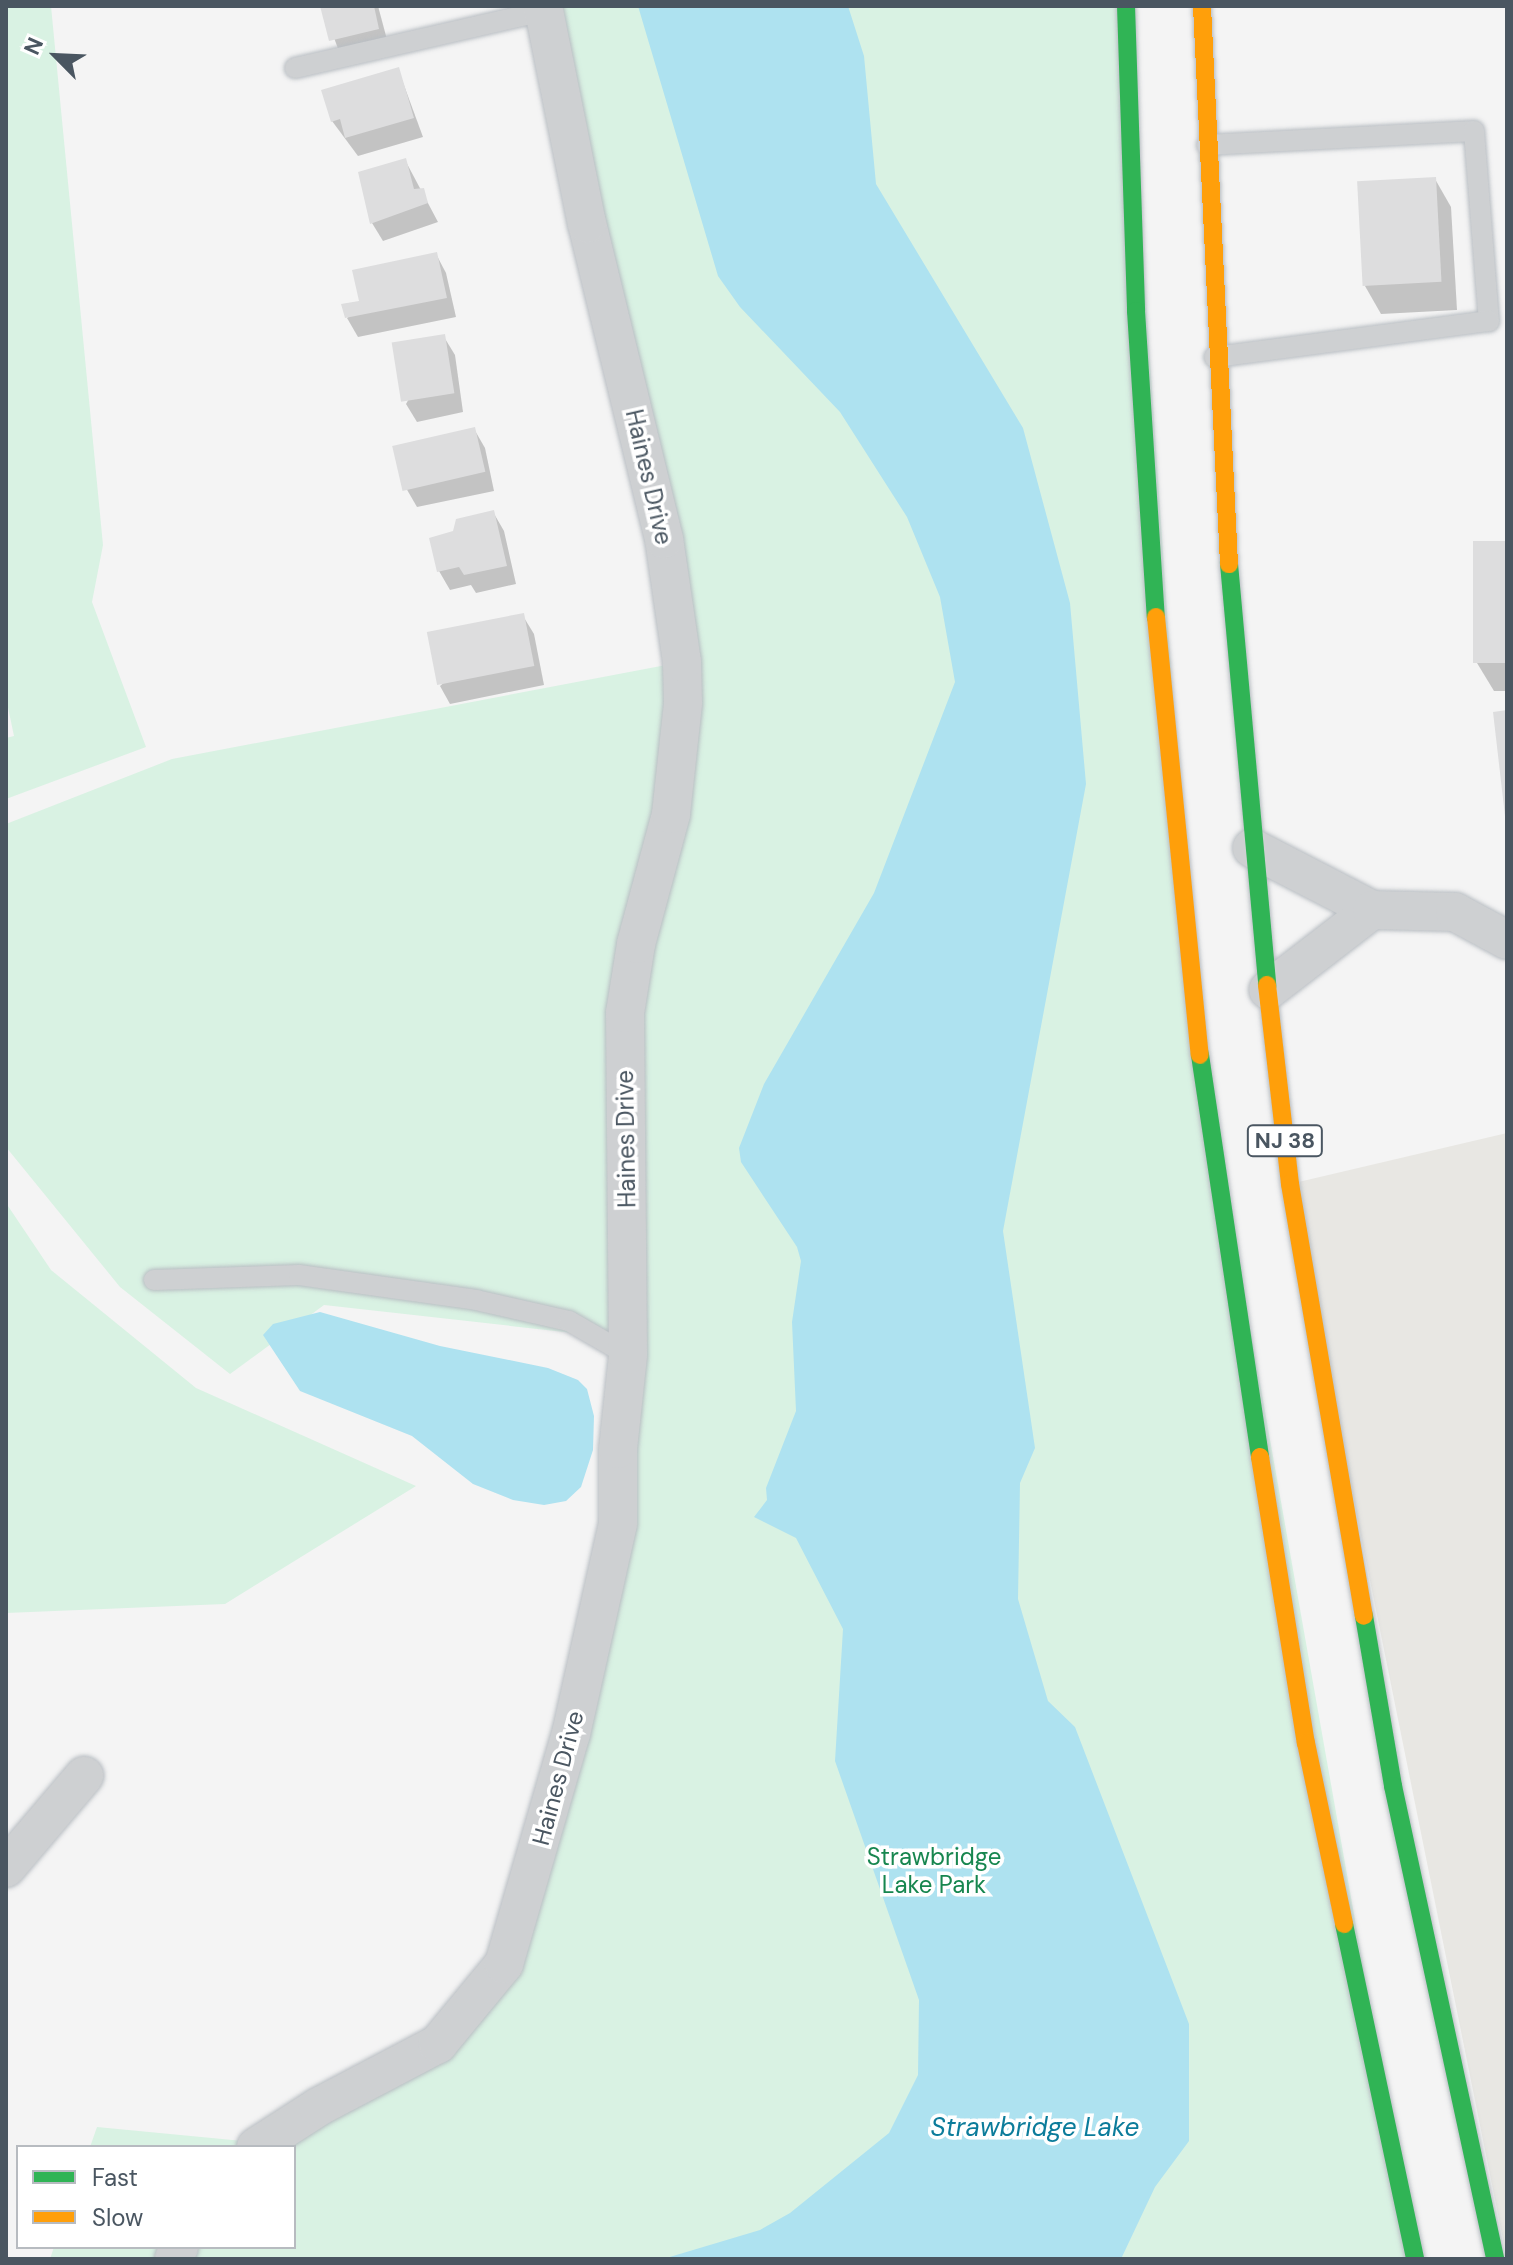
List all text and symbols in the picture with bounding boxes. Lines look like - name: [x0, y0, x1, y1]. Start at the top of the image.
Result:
- north arrow: [16, 16, 96, 96]
- text: N: [17, 33, 50, 59]
- street label: Haines Drive: [619, 407, 679, 547]
- street label: Haines Drive: [610, 1070, 642, 1208]
- road number: NJ 38: [1245, 1123, 1325, 1159]
- street label: Haines Drive: [526, 1708, 590, 1848]
- park label: Strawbridge Lake Park: [867, 1843, 1001, 1899]
- water label: Strawbridge Lake: [931, 2112, 1139, 2144]
- legend: [16, 2145, 296, 2249]
- text: Fast: [92, 2162, 138, 2193]
- text: Slow: [92, 2202, 143, 2233]

